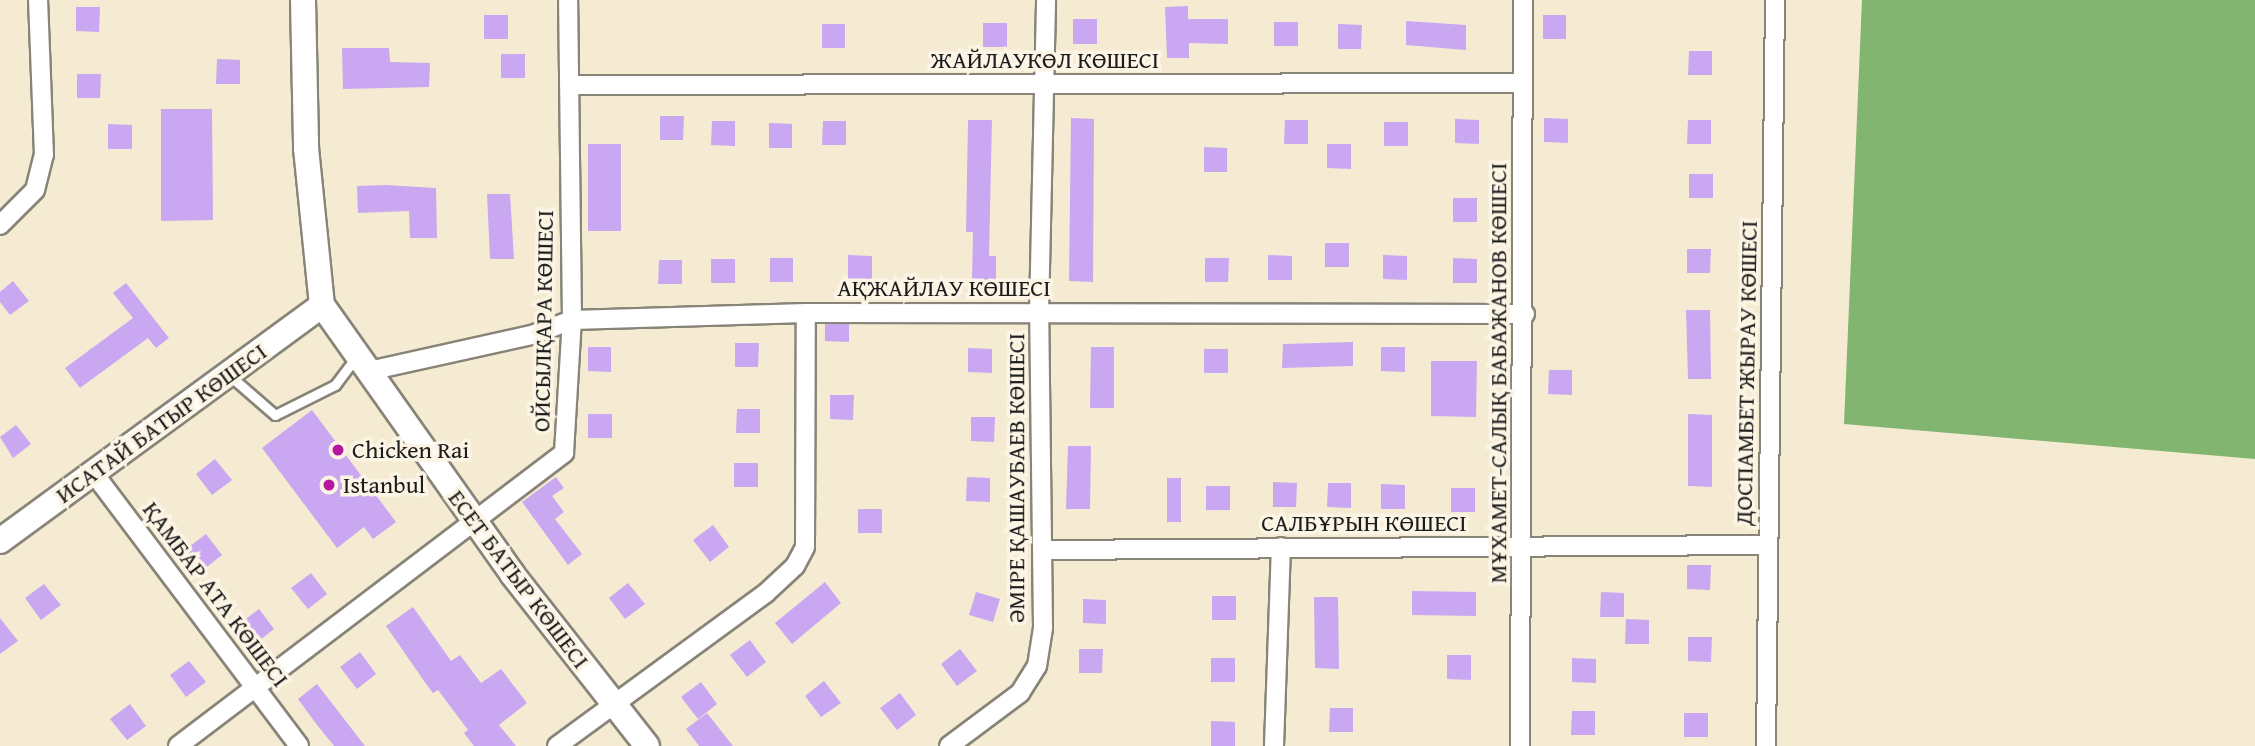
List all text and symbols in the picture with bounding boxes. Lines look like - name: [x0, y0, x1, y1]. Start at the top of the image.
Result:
- street label: ЖАЙЛАУКӨЛ КӨШЕСІ: [931, 46, 1159, 74]
- street label: МҰХАМЕТ-САЛЫҚ БАБАЖАНОВ КӨШЕСІ: [1484, 163, 1512, 583]
- street label: ОЙСЫЛҚАРА КӨШЕСІ: [527, 210, 559, 432]
- street label: ДОСПАМБЕТ ЖЫРАУ КӨШЕСІ: [1729, 220, 1763, 526]
- street label: АҚЖАЙЛАУ КӨШЕСІ: [837, 274, 1051, 302]
- street label: ӘМІРЕ ҚАШАУБАЕВ КӨШЕСІ: [1002, 333, 1030, 623]
- street label: ИСАТАЙ БАТЫР КӨШЕСІ: [50, 337, 272, 509]
- place label: Chicken Rai: [352, 436, 469, 464]
- marker: Chicken Rai: [330, 442, 346, 458]
- place label: Istanbul: [343, 471, 425, 499]
- marker: Istanbul: [321, 477, 337, 493]
- street label: ЕСЕТ БАТЫР КӨШЕСІ: [442, 484, 596, 674]
- street label: ҚАМБАР АТА КӨШЕСІ: [137, 496, 295, 692]
- street label: САЛБҰРЫН КӨШЕСІ: [1261, 509, 1467, 537]

